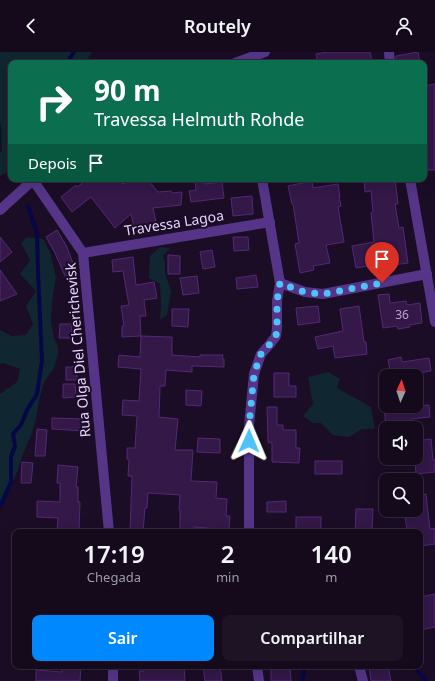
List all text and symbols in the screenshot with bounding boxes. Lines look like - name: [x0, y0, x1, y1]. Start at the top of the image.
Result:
- text: Routely: [184, 14, 251, 38]
- icon: back: [20, 15, 42, 37]
- icon: person: [393, 15, 415, 37]
- text: 90 m: [94, 71, 161, 109]
- icon: right: [28, 76, 80, 128]
- text: Travessa Helmuth Rohde: [94, 107, 304, 131]
- icon: arrive: [85, 152, 107, 174]
- text: Depois: [28, 153, 77, 173]
- street label: Travessa Lagoa: [123, 205, 225, 240]
- pin: [365, 242, 399, 283]
- icon: arrive: [371, 248, 393, 270]
- street label: Rua Olga Diel Cherichevisk: [60, 261, 95, 438]
- house number: 36: [395, 306, 409, 323]
- north arrow: [379, 369, 423, 413]
- map controls: [379, 369, 423, 517]
- position arrow: [228, 420, 270, 462]
- button: sound: [379, 421, 423, 465]
- button: search: [379, 473, 423, 517]
- text: 17:19: [83, 537, 145, 570]
- text: 2: [221, 537, 235, 570]
- text: 140: [311, 537, 352, 570]
- text: Chegada: [87, 568, 141, 586]
- text: min: [216, 568, 239, 586]
- text: m: [325, 568, 337, 586]
- button: Sair: [32, 615, 214, 661]
- button: Compartilhar: [222, 615, 403, 661]

